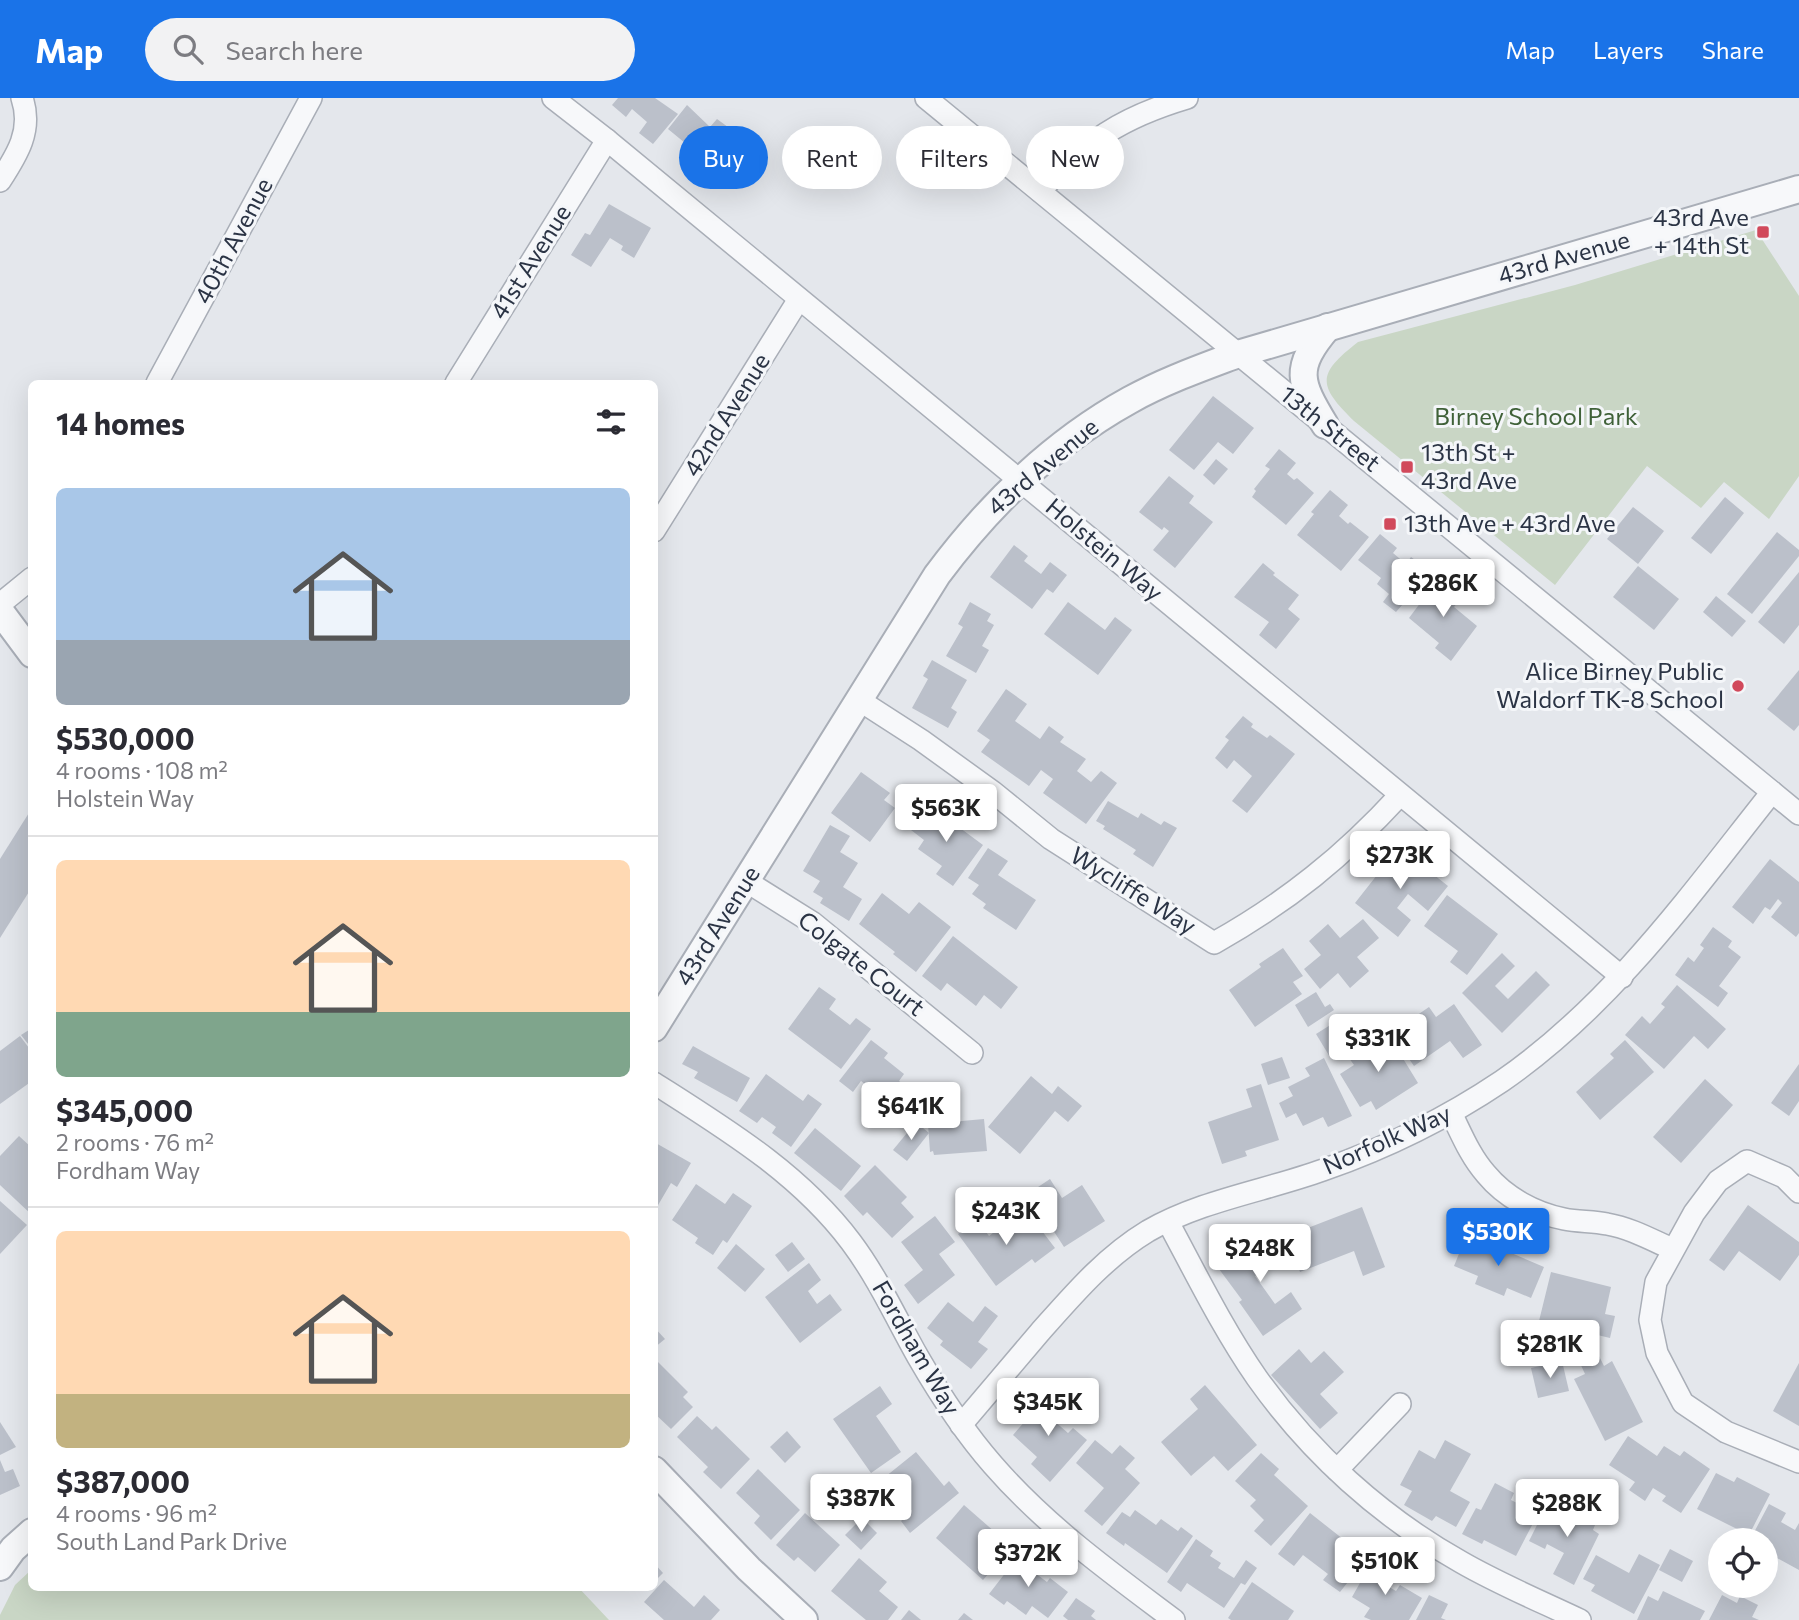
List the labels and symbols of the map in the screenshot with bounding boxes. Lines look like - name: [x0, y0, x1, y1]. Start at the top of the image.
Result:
- street label: 40th Avenue: [187, 172, 278, 308]
- street label: 41st Avenue: [483, 199, 576, 324]
- place label: 43rd Ave + 14th St: [1653, 202, 1749, 259]
- street label: 43rd Avenue: [1494, 224, 1633, 289]
- marker: 43rd Ave + 14th St: [1755, 224, 1771, 240]
- street label: 42nd Avenue: [676, 347, 775, 481]
- street label: 13th Street: [1275, 379, 1387, 477]
- park label: Birney School Park: [1434, 401, 1638, 430]
- street label: 43rd Avenue: [981, 411, 1103, 521]
- place label: 13th St + 43rd Ave: [1421, 437, 1517, 494]
- marker: 13th St + 43rd Ave: [1399, 459, 1415, 475]
- street label: Holstein Way: [1040, 491, 1169, 606]
- place label: 13th Ave + 43rd Ave: [1404, 508, 1616, 537]
- marker: 13th Ave + 43rd Ave: [1382, 516, 1398, 532]
- pin: $286K: [1394, 560, 1492, 619]
- place label: Alice Birney Public Waldorf TK-8 School: [1496, 656, 1724, 713]
- marker: Alice Birney Public Waldorf TK-8 School: [1730, 678, 1746, 694]
- pin: $563K: [897, 784, 995, 844]
- pin: $273K: [1351, 832, 1449, 891]
- street label: Wycliffe Way: [1066, 840, 1202, 940]
- street label: 43rd Avenue: [668, 860, 765, 990]
- street label: Colgate Court: [793, 904, 931, 1021]
- pin: $331K: [1329, 1014, 1427, 1074]
- pin: $641K: [862, 1082, 960, 1142]
- street label: Norfolk Way: [1318, 1098, 1455, 1180]
- pin: $243K: [957, 1188, 1055, 1247]
- pin: $530K: [1449, 1208, 1547, 1268]
- pin: $248K: [1211, 1224, 1309, 1284]
- street label: Fordham Way: [867, 1275, 967, 1420]
- pin: $281K: [1501, 1320, 1599, 1380]
- pin: $345K: [999, 1378, 1097, 1438]
- pin: $387K: [812, 1474, 910, 1534]
- pin: $288K: [1518, 1480, 1616, 1539]
- pin: $372K: [979, 1530, 1077, 1589]
- pin: $510K: [1336, 1538, 1434, 1597]

